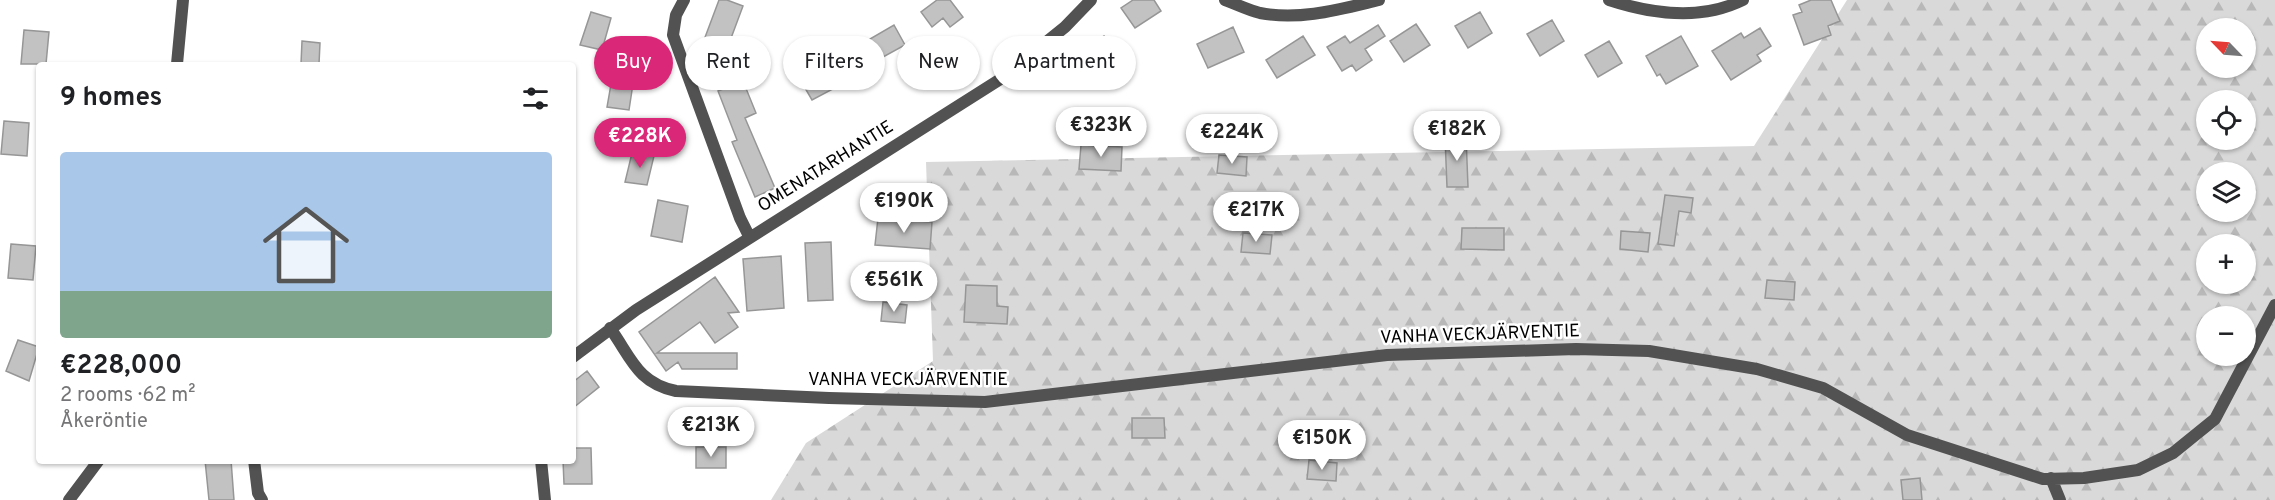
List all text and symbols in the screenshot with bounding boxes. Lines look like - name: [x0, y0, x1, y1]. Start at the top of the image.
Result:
- north arrow: [2196, 18, 2256, 78]
- map controls: [2196, 18, 2256, 366]
- chip: Buy: [594, 36, 673, 90]
- chip: Rent: [685, 36, 771, 90]
- chip: Filters: [783, 36, 885, 90]
- chip: New: [897, 36, 980, 90]
- chip: Apartment: [992, 36, 1136, 90]
- text: 9 homes: [60, 82, 162, 115]
- icon: filters: [519, 82, 552, 115]
- button: locate: [2196, 90, 2256, 150]
- pin: €323K: [1059, 107, 1143, 158]
- pin: €182K: [1415, 111, 1499, 162]
- text: €323K: [1070, 113, 1132, 139]
- pin: €224K: [1190, 114, 1274, 165]
- street label: OMENATARHANTIE: [754, 116, 898, 218]
- text: €182K: [1427, 117, 1487, 143]
- pin: €228K: [598, 118, 682, 169]
- text: €224K: [1200, 120, 1264, 146]
- text: €228K: [608, 124, 672, 150]
- button: layers: [2196, 162, 2256, 222]
- pin: €190K: [862, 183, 946, 234]
- text: €190K: [874, 189, 934, 215]
- icon: home: [252, 191, 360, 299]
- pin: €217K: [1214, 192, 1298, 243]
- text: €217K: [1227, 198, 1285, 224]
- button: +: [2196, 234, 2256, 294]
- pin: €561K: [852, 262, 936, 313]
- text: €561K: [864, 268, 924, 294]
- button: −: [2196, 306, 2256, 366]
- street label: VANHA VECKJÄRVENTIE: [1380, 318, 1580, 350]
- text: €228,000: [60, 350, 182, 383]
- street label: VANHA VECKJÄRVENTIE: [808, 367, 1008, 392]
- text: 2 rooms · 62 m²: [60, 383, 196, 409]
- pin: €213K: [669, 407, 753, 458]
- text: Åkeröntie: [60, 409, 148, 435]
- text: €213K: [681, 413, 741, 439]
- pin: €150K: [1280, 420, 1364, 471]
- text: €150K: [1292, 426, 1352, 452]

